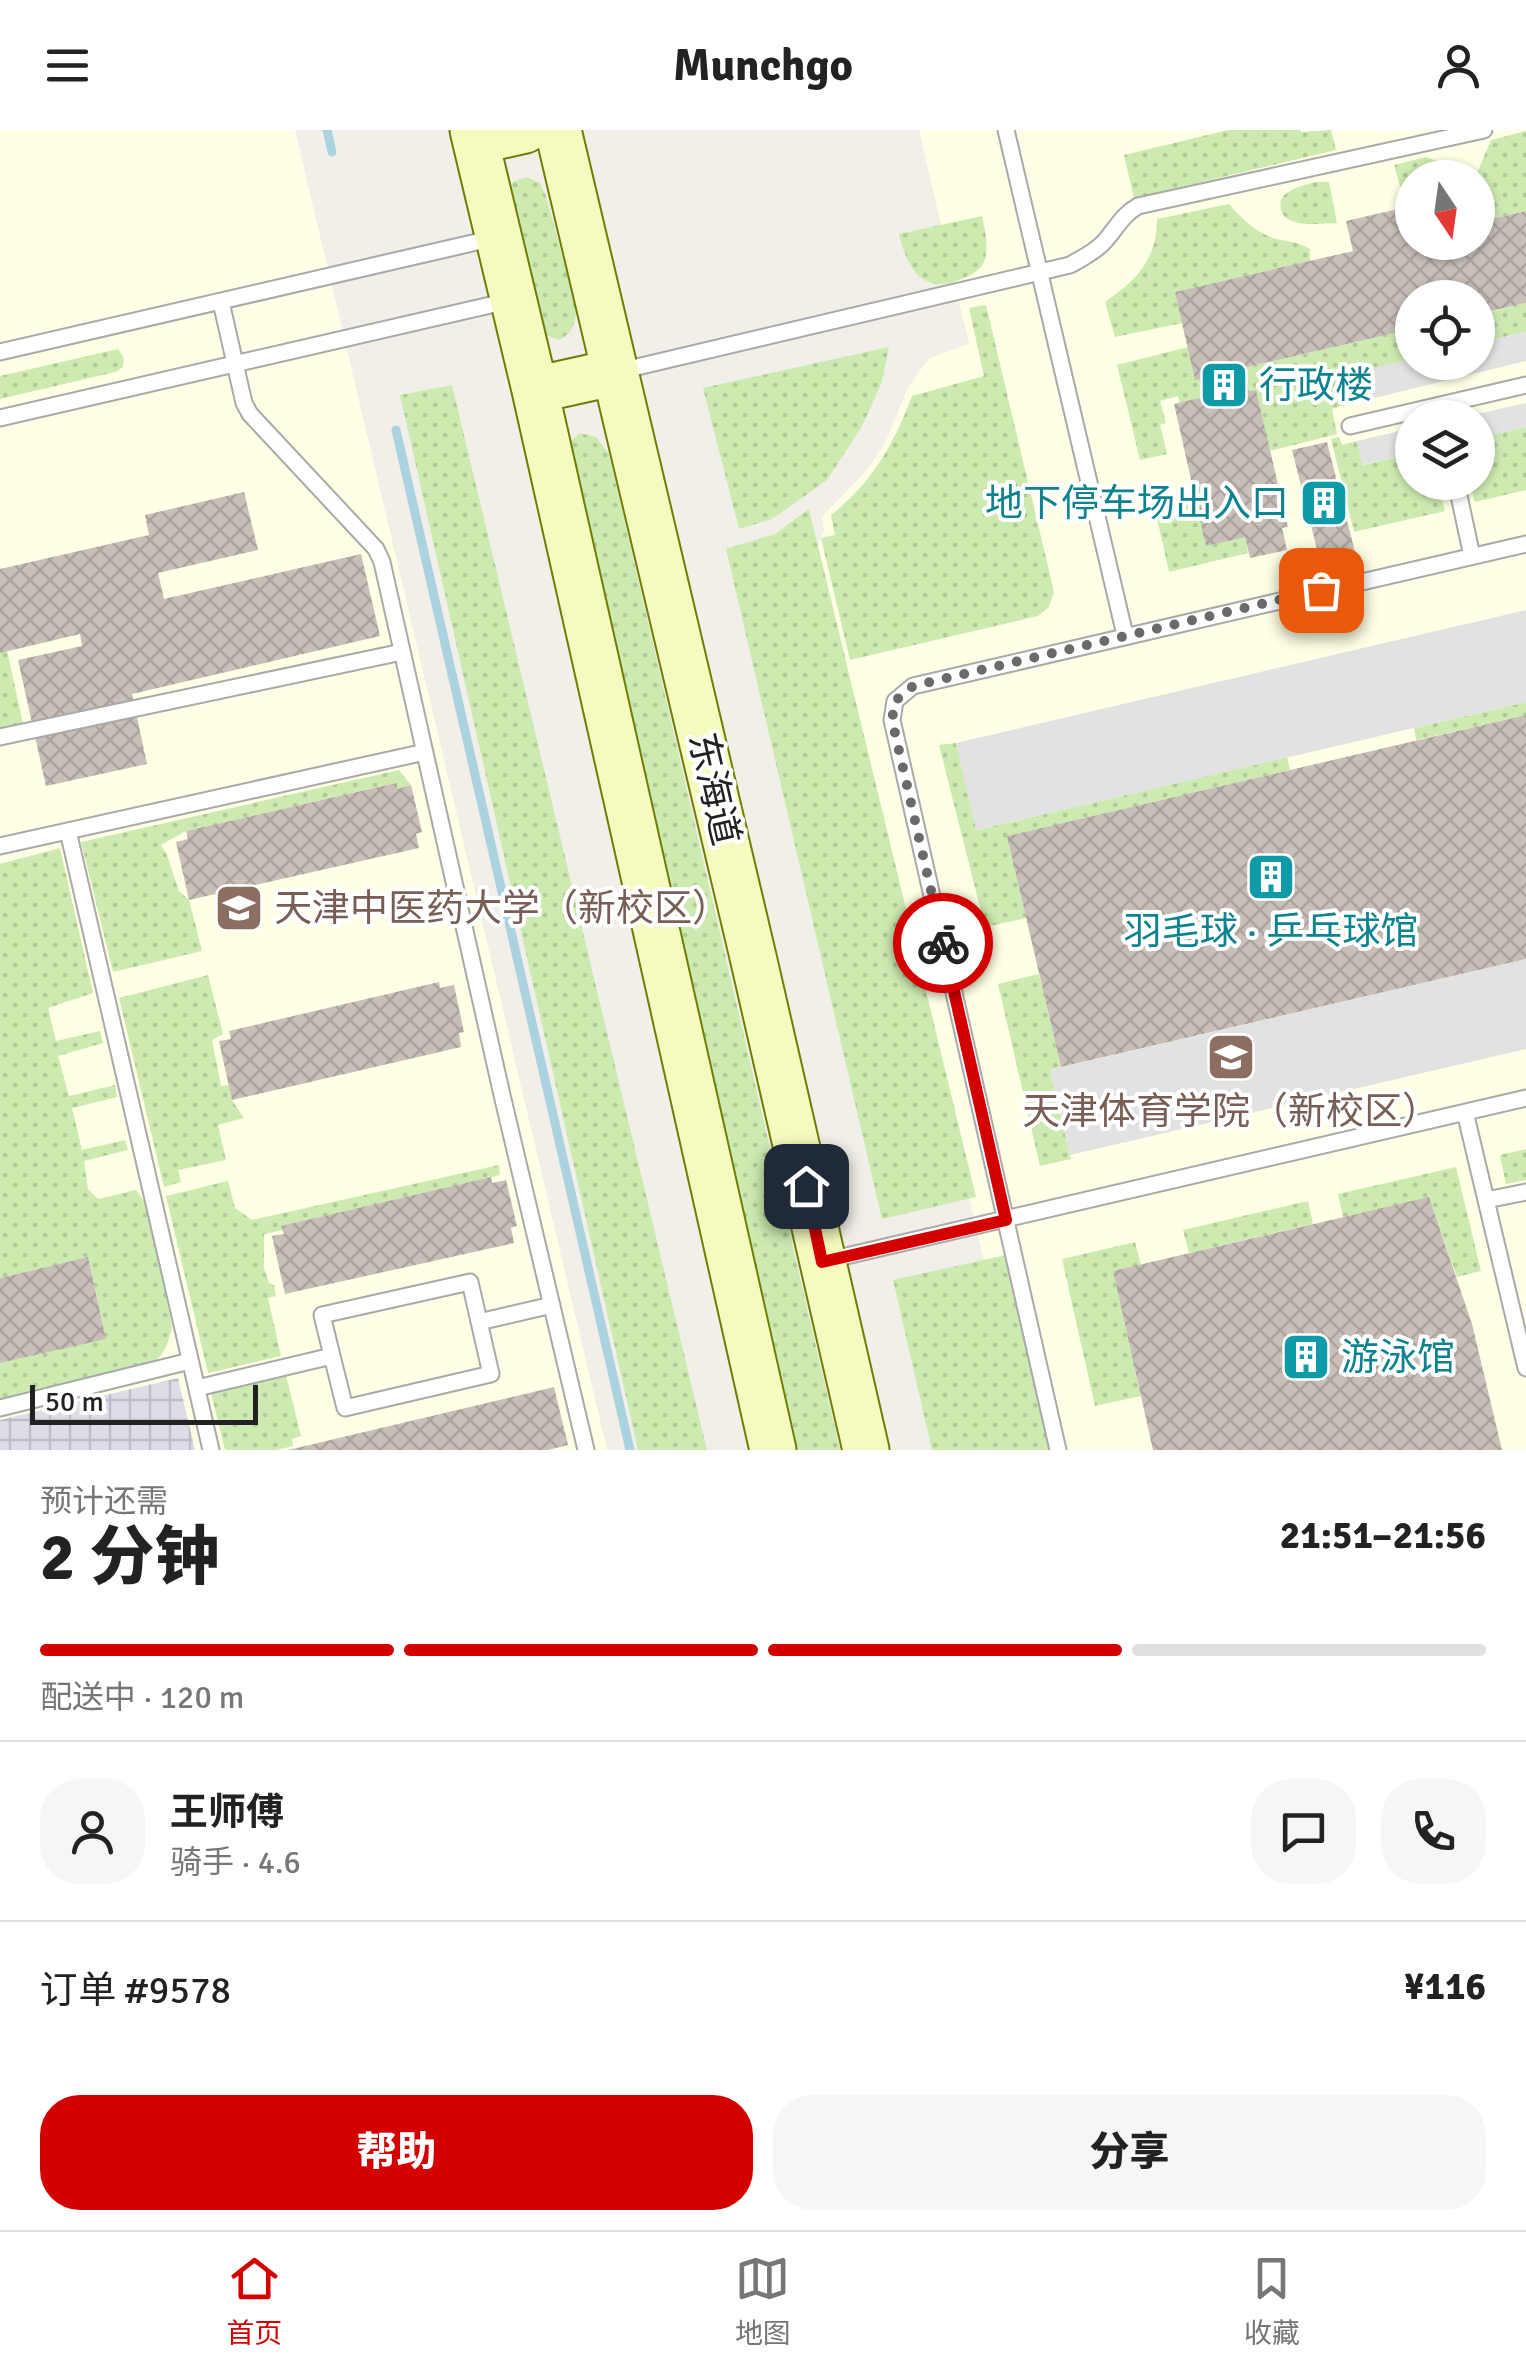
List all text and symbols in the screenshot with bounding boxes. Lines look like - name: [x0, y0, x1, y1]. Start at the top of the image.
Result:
- icon: menu: [40, 38, 95, 93]
- text: Munchgo: [673, 38, 853, 93]
- icon: person: [1431, 38, 1486, 93]
- north arrow: [1395, 160, 1495, 260]
- map controls: [1395, 160, 1495, 500]
- button: locate: [1395, 280, 1495, 380]
- building icon: 行政楼: [1198, 359, 1250, 411]
- place label: 行政楼: [1259, 362, 1373, 409]
- button: layers: [1395, 400, 1495, 500]
- building icon: 地下停车场出入口: [1298, 477, 1350, 529]
- place label: 地下停车场出入口: [985, 480, 1289, 527]
- pin: [1279, 548, 1364, 633]
- icon: bag: [1294, 563, 1349, 618]
- street label: 东海道: [678, 728, 750, 850]
- building icon: 羽毛球 · 乒乓球馆: [1245, 851, 1297, 903]
- school or university icon: 天津中医药大学（新校区）: [213, 882, 265, 934]
- place label: 天津中医药大学（新校区）: [274, 885, 730, 932]
- courier: [893, 893, 993, 993]
- place label: 羽毛球 · 乒乓球馆: [1124, 908, 1418, 955]
- icon: bike: [916, 916, 971, 971]
- school or university icon: 天津体育学院（新校区）: [1205, 1031, 1257, 1083]
- place label: 天津体育学院（新校区）: [1022, 1088, 1440, 1135]
- pin: [764, 1144, 849, 1229]
- icon: home: [779, 1159, 834, 1214]
- building icon: 游泳馆: [1280, 1331, 1332, 1383]
- place label: 游泳馆: [1341, 1334, 1455, 1381]
- scale bar: [30, 1380, 258, 1424]
- text: 50 m: [45, 1385, 104, 1419]
- text: 预计还需: [40, 1482, 168, 1521]
- text: 21:51–21:56: [1280, 1512, 1486, 1559]
- text: 2 分钟: [40, 1518, 219, 1598]
- text: 配送中 · 120 m: [40, 1678, 244, 1717]
- button: person: [40, 1779, 145, 1884]
- button: chat: [1251, 1779, 1356, 1884]
- button: phone: [1381, 1779, 1486, 1884]
- text: 王师傅: [170, 1789, 284, 1836]
- text: 骑手 · 4.6: [170, 1843, 301, 1882]
- text: ¥116: [1404, 1963, 1486, 2010]
- text: 订单 #9578: [40, 1967, 231, 2014]
- button: 帮助: [40, 2095, 753, 2210]
- button: 分享: [773, 2095, 1486, 2210]
- tab: 首页: [226, 2251, 282, 2351]
- tab: 地图: [735, 2251, 791, 2351]
- tab: 收藏: [1244, 2251, 1300, 2351]

